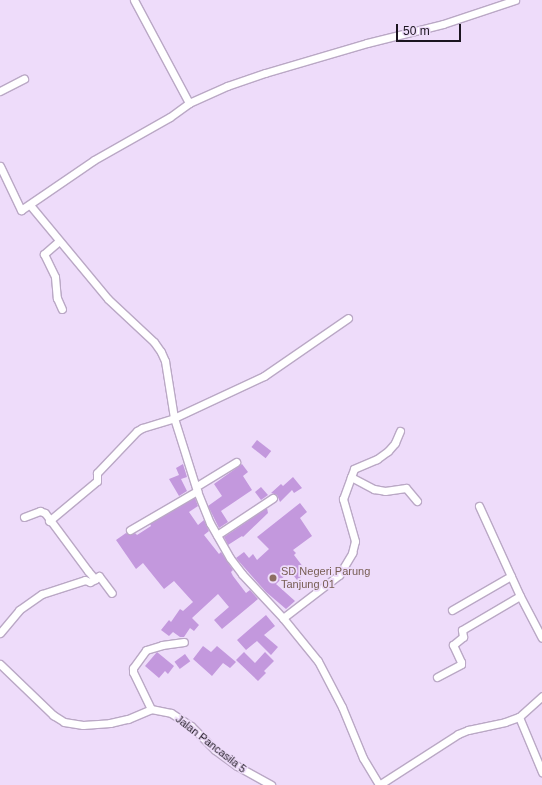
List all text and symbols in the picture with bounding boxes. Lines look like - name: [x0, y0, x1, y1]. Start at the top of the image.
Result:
- scale bar: [398, 16, 463, 42]
- text: 50 m: [403, 24, 430, 38]
- place label: SD Negeri Parung Tanjung 01: [281, 565, 370, 591]
- marker: SD Negeri Parung Tanjung 01: [268, 573, 278, 583]
- street label: Jalan Pancasila 5: [173, 712, 249, 776]

